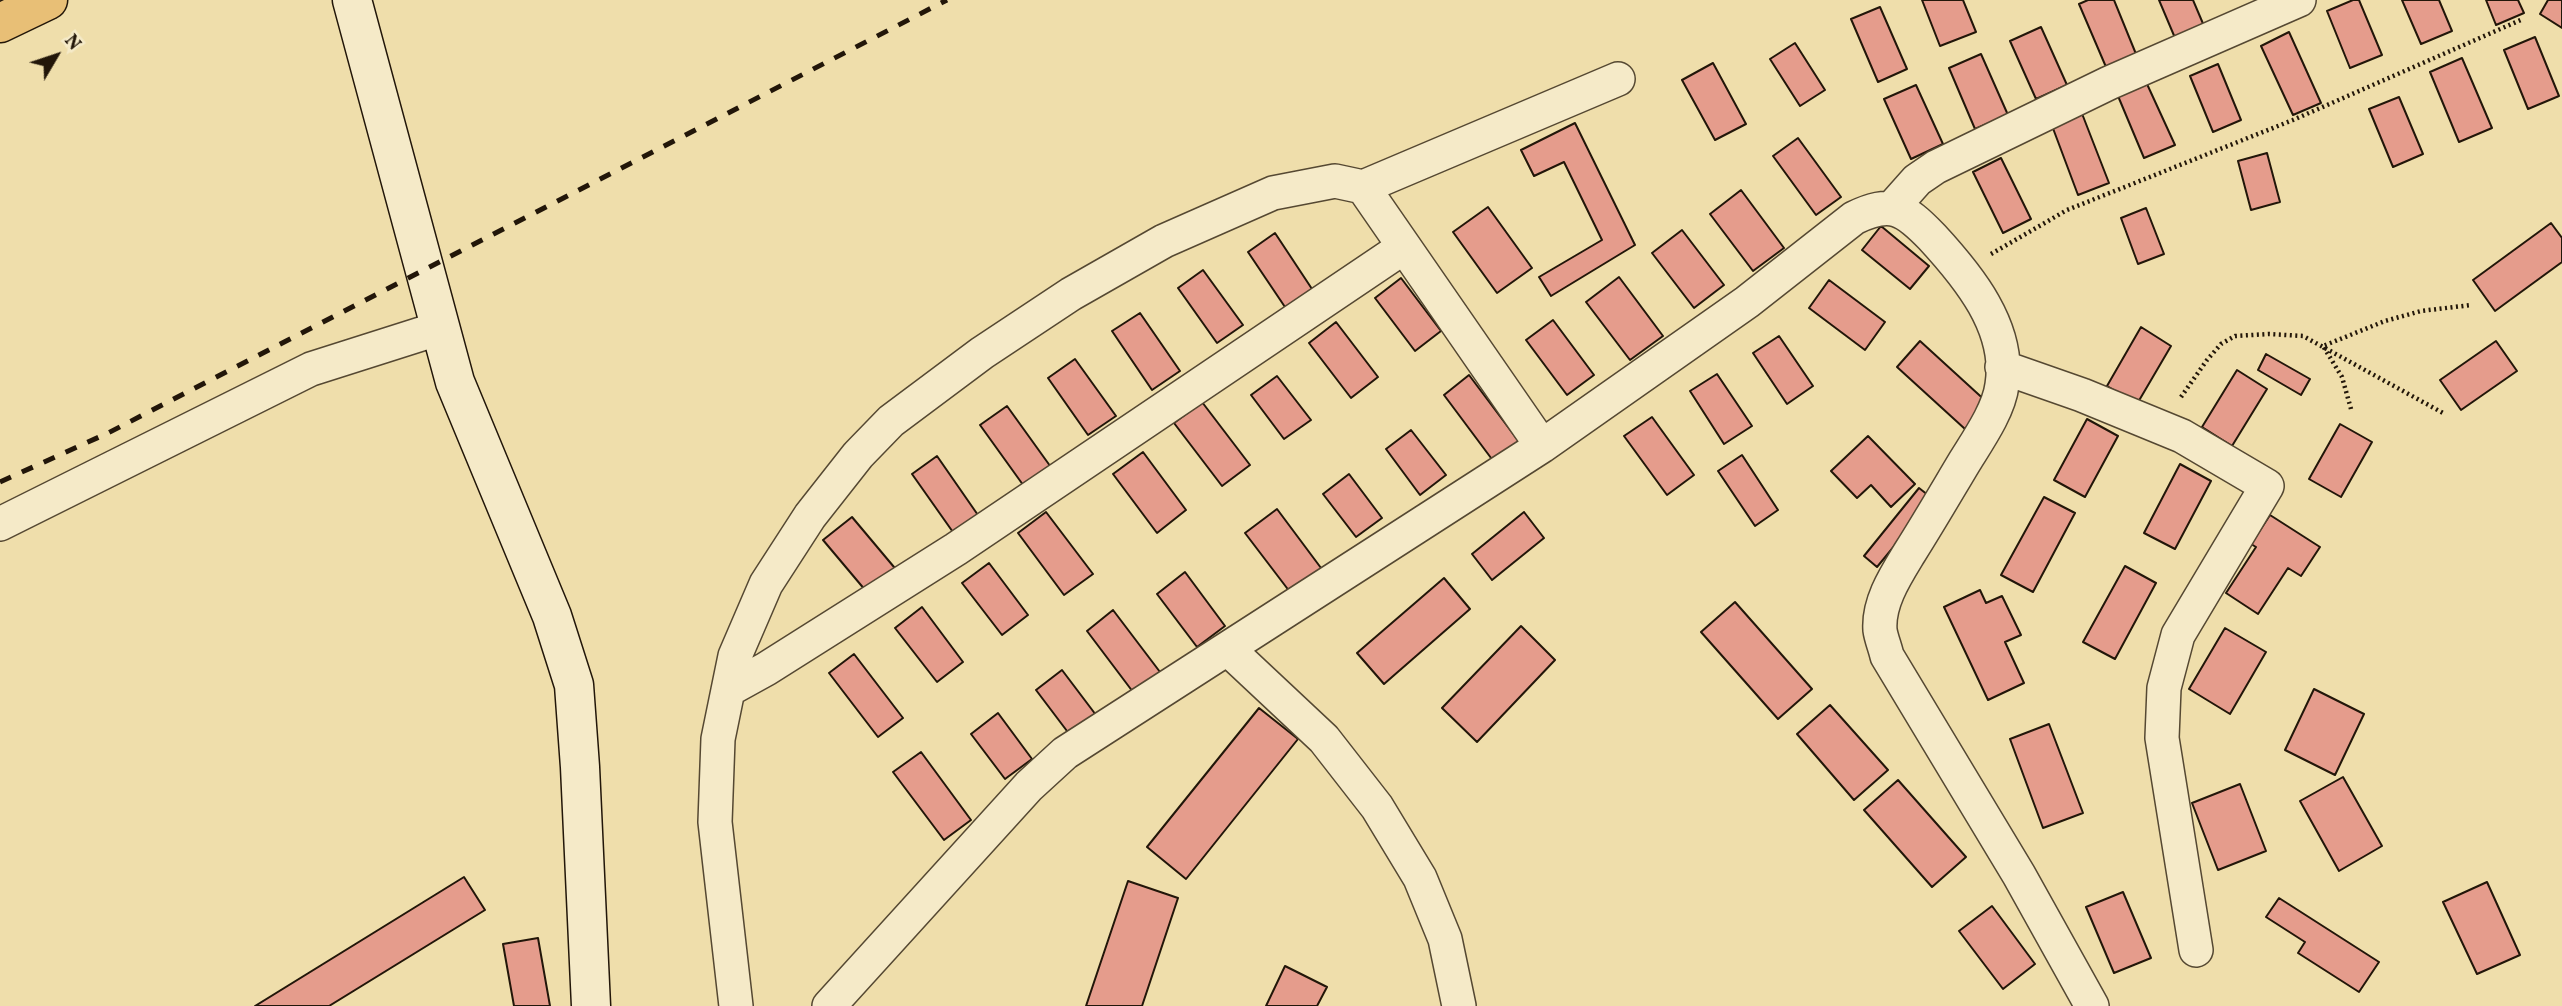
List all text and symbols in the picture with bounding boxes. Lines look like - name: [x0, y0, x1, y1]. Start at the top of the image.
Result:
- north arrow: [21, 21, 91, 91]
- text: N: [58, 29, 87, 56]

